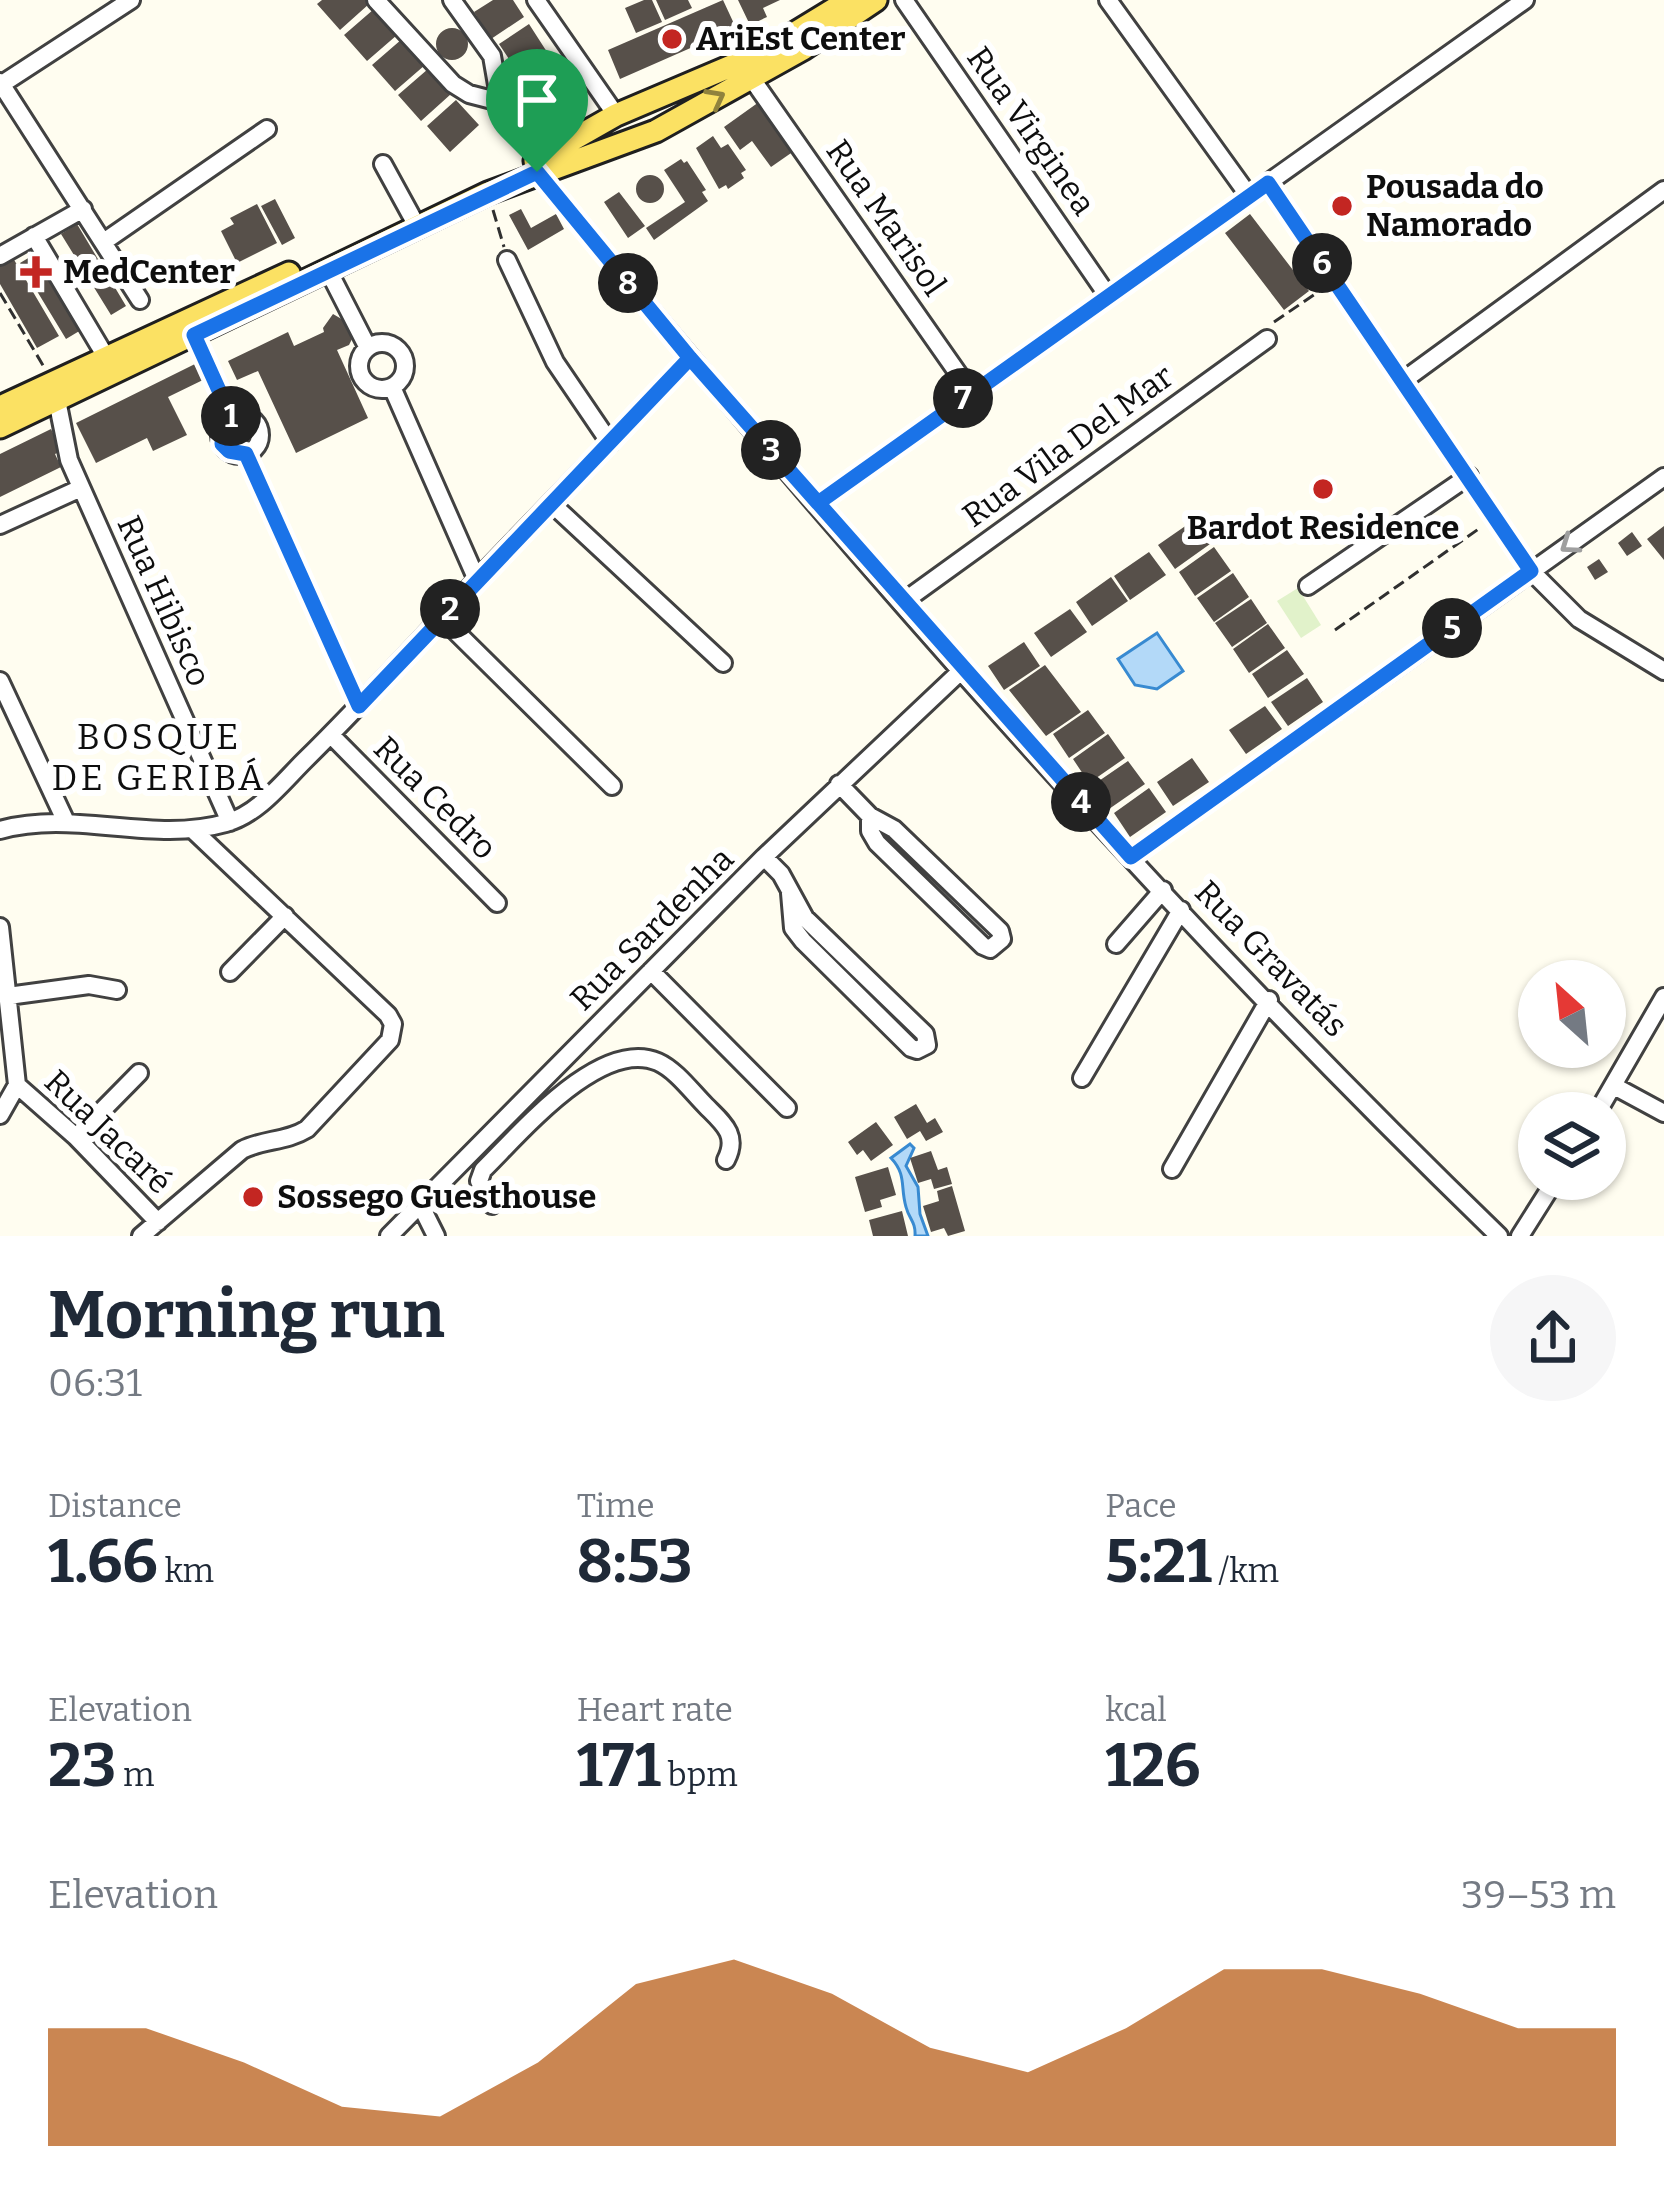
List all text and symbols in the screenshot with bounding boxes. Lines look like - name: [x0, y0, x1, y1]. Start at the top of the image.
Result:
- place label: AriEst Center: [696, 19, 906, 59]
- marker: AriEst Center: [659, 26, 685, 52]
- street label: Rua Virginea: [958, 39, 1104, 223]
- pin: [486, 49, 588, 172]
- icon: arrive: [504, 67, 570, 133]
- one-way arrow: [704, 89, 725, 112]
- street label: Rua Marisol: [818, 132, 954, 304]
- place label: Pousada do Namorado: [1366, 167, 1544, 245]
- marker: Pousada do Namorado: [1329, 193, 1355, 219]
- pin: 6: [1292, 233, 1352, 293]
- text: 6: [1312, 243, 1332, 283]
- place label: MedCenter: [63, 252, 235, 292]
- pin: 8: [598, 253, 658, 313]
- marker: MedCenter: [20, 256, 52, 288]
- text: 8: [618, 263, 638, 303]
- street label: Rua Vila Del Mar: [955, 356, 1181, 536]
- pin: 7: [933, 368, 993, 428]
- text: 7: [954, 378, 972, 418]
- pin: 1: [201, 386, 261, 446]
- text: 1: [224, 396, 238, 436]
- pin: 3: [741, 420, 801, 480]
- text: 3: [761, 430, 781, 470]
- marker: Bardot Residence: [1310, 476, 1336, 502]
- place label: Bardot Residence: [1187, 508, 1459, 548]
- street label: Rua Hibisco: [109, 510, 219, 692]
- one-way arrow: [1561, 530, 1582, 552]
- pin: 2: [420, 579, 480, 639]
- text: 2: [441, 589, 459, 629]
- pin: 5: [1422, 598, 1482, 658]
- text: 5: [1443, 608, 1461, 648]
- district label: BOSQUE DE GERIBÁ: [52, 715, 266, 800]
- street label: Rua Cedro: [365, 728, 505, 868]
- pin: 4: [1051, 772, 1111, 832]
- text: 4: [1071, 782, 1091, 822]
- street label: Rua Sardenha: [562, 839, 742, 1019]
- street label: Rua Gravatás: [1187, 873, 1355, 1045]
- north arrow: [1518, 960, 1626, 1068]
- map controls: [1518, 960, 1626, 1200]
- street label: Rua Jacaré: [36, 1062, 180, 1202]
- button: layers: [1518, 1092, 1626, 1200]
- place label: Sossego Guesthouse: [277, 1177, 596, 1217]
- marker: Sossego Guesthouse: [240, 1184, 266, 1210]
- text: Morning run: [48, 1275, 445, 1354]
- button: share: [1490, 1275, 1616, 1401]
- text: 06:31: [48, 1360, 142, 1406]
- text: Distance: [48, 1486, 182, 1526]
- text: Time: [577, 1486, 655, 1526]
- text: Pace: [1105, 1486, 1177, 1526]
- text: 1.66: [48, 1526, 158, 1598]
- text: 8:53: [577, 1526, 693, 1598]
- text: 5:21: [1105, 1526, 1212, 1598]
- text: km: [158, 1551, 214, 1591]
- text: /km: [1212, 1551, 1279, 1591]
- text: Elevation: [48, 1690, 192, 1730]
- text: Heart rate: [577, 1690, 733, 1730]
- text: kcal: [1105, 1690, 1167, 1730]
- text: 23: [48, 1730, 116, 1802]
- text: 171: [577, 1730, 661, 1802]
- text: 126: [1105, 1730, 1201, 1802]
- text: m: [116, 1755, 154, 1795]
- text: bpm: [661, 1755, 738, 1795]
- text: Elevation: [48, 1872, 218, 1918]
- text: 39–53 m: [1461, 1872, 1616, 1918]

